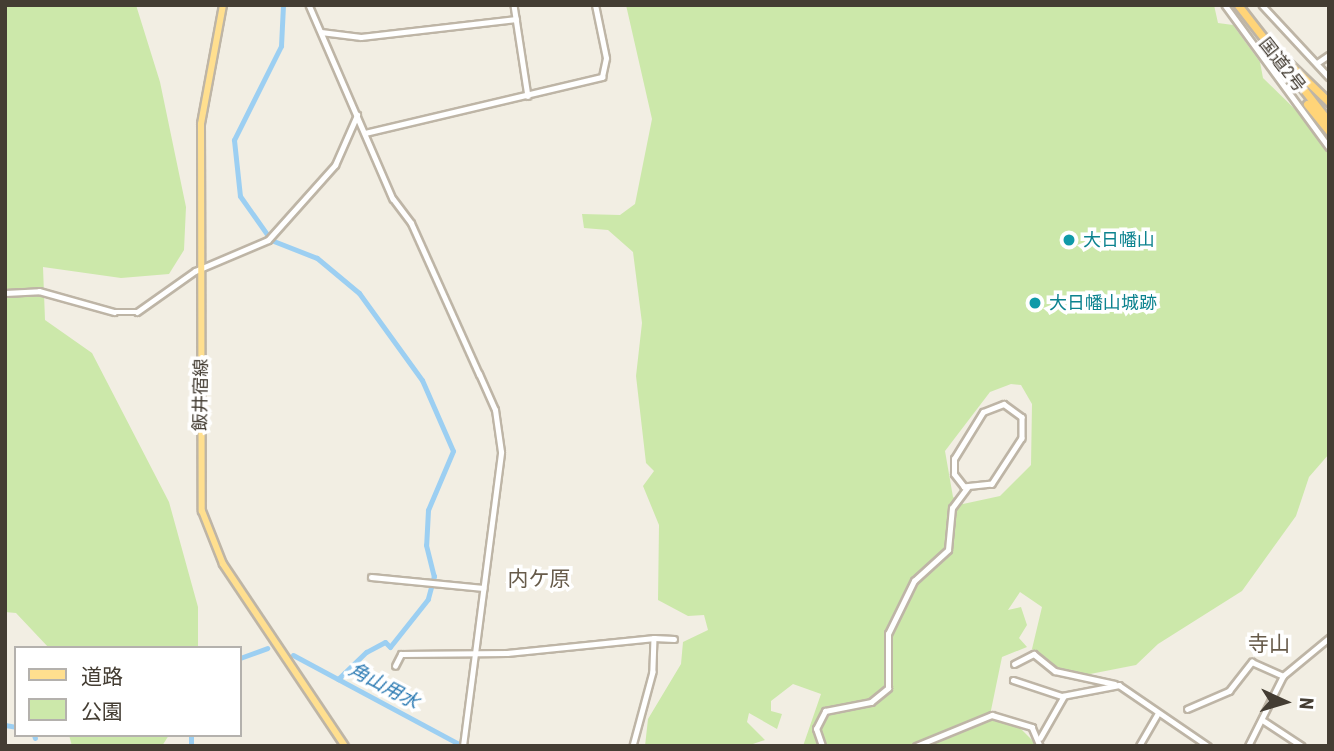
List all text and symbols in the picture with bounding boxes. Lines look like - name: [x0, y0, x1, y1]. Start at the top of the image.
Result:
- street label: 国道2号: [1254, 34, 1310, 96]
- place label: 大日幡山: [1083, 229, 1155, 251]
- marker: 大日幡山: [1061, 232, 1077, 248]
- place label: 大日幡山城跡: [1049, 292, 1157, 314]
- marker: 大日幡山城跡: [1027, 295, 1043, 311]
- street label: 飯井宿線: [190, 359, 212, 431]
- district label: 内ケ原: [508, 566, 570, 592]
- district label: 寺山: [1248, 631, 1290, 657]
- legend: [14, 646, 242, 737]
- water label: 角山用水: [345, 658, 423, 714]
- text: 道路: [81, 665, 123, 689]
- north arrow: [1250, 667, 1320, 737]
- text: N: [1295, 697, 1318, 710]
- text: 公園: [81, 700, 123, 724]

